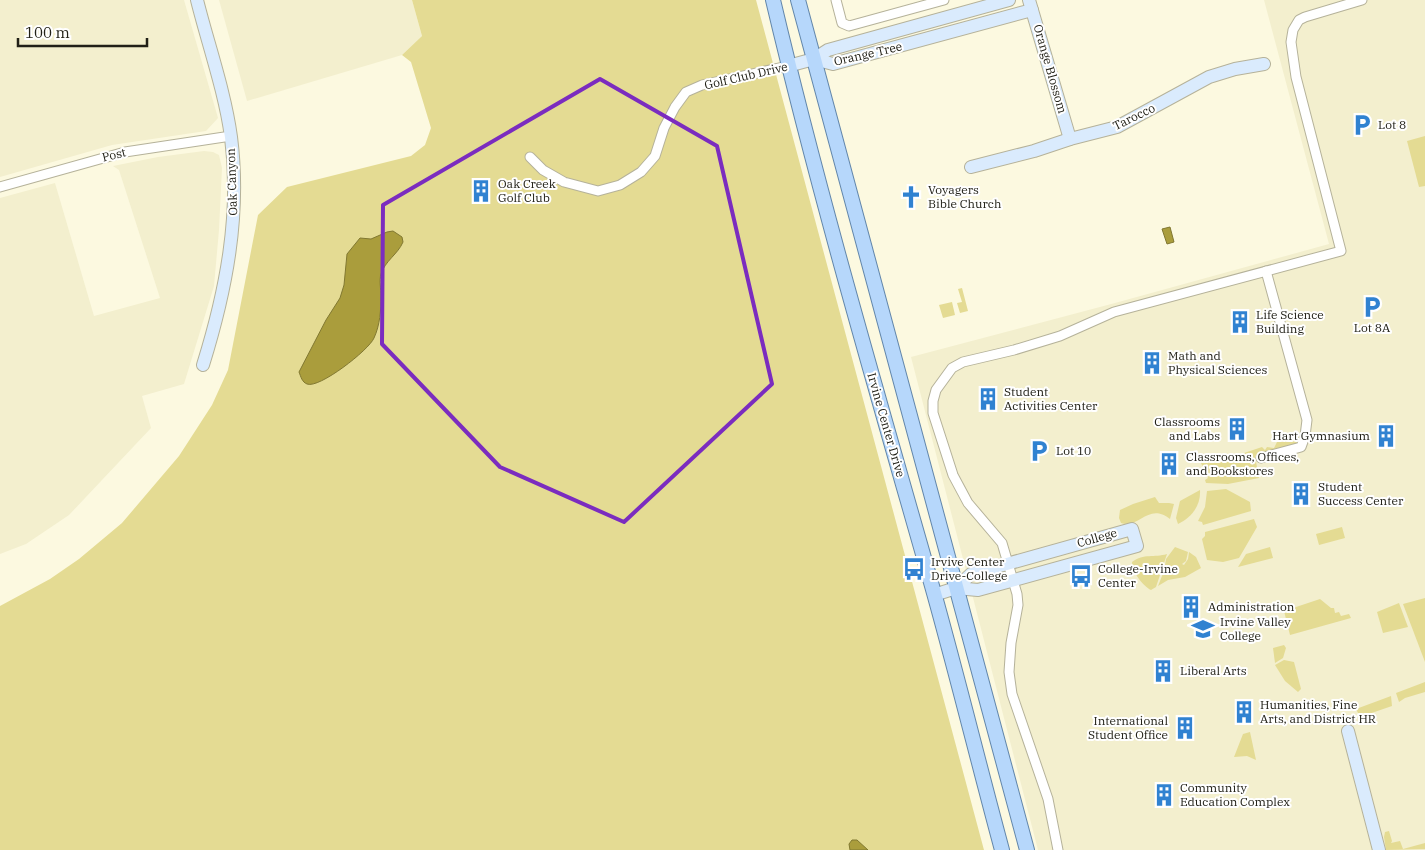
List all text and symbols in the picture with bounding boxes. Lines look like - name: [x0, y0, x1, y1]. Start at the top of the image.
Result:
- scale bar: [18, 15, 146, 47]
- text: 100 m: [25, 23, 70, 42]
- street label: Orange Blossom: [1031, 23, 1071, 116]
- street label: Orange Tree: [832, 38, 903, 69]
- street label: Golf Club Drive: [703, 59, 789, 92]
- street label: Tarocco: [1110, 100, 1158, 133]
- parking icon: Lot 8: [1349, 112, 1375, 138]
- place label: Lot 8: [1378, 117, 1406, 132]
- street label: Post: [100, 144, 127, 165]
- street label: Oak Canyon: [223, 148, 240, 216]
- place label: Oak Creek Golf Club: [498, 176, 556, 205]
- building icon: Oak Creek Golf Club: [468, 178, 494, 204]
- place label: Voyagers Bible Church: [928, 182, 1002, 211]
- church icon: Voyagers Bible Church: [898, 184, 924, 210]
- parking icon: Lot 8A: [1359, 294, 1385, 320]
- place label: Life Science Building: [1256, 307, 1324, 336]
- building icon: Life Science Building: [1227, 309, 1253, 335]
- place label: Lot 8A: [1354, 320, 1391, 335]
- place label: Math and Physical Sciences: [1168, 348, 1268, 377]
- building icon: Math and Physical Sciences: [1139, 350, 1165, 376]
- street label: Irvine Center Drive: [864, 371, 909, 479]
- place label: Student Activities Center: [1004, 384, 1098, 413]
- building icon: Student Activities Center: [975, 386, 1001, 412]
- place label: Classrooms and Labs: [1154, 414, 1220, 443]
- building icon: Classrooms and Labs: [1224, 416, 1250, 442]
- building icon: Hart Gymnasium: [1373, 423, 1399, 449]
- place label: Hart Gymnasium: [1272, 428, 1371, 443]
- parking icon: Lot 10: [1026, 438, 1052, 464]
- place label: Lot 10: [1056, 443, 1091, 458]
- place label: Classrooms, Offices, and Bookstores: [1186, 449, 1299, 478]
- building icon: Classrooms, Offices, and Bookstores: [1156, 451, 1182, 477]
- place label: Student Success Center: [1318, 479, 1404, 508]
- building icon: Student Success Center: [1288, 481, 1314, 507]
- street label: College: [1075, 525, 1119, 550]
- place label: Irvive Center Drive-College: [931, 554, 1007, 583]
- bus stop icon: Irvive Center Drive-College: [901, 556, 927, 582]
- place label: College-Irvine Center: [1098, 561, 1178, 590]
- bus stop icon: College-Irvine Center: [1068, 563, 1094, 589]
- building icon: Administration: [1178, 594, 1204, 620]
- place label: Administration: [1208, 599, 1295, 614]
- place label: Irvine Valley College: [1220, 614, 1291, 643]
- school or university icon: Irvine Valley College: [1190, 616, 1216, 642]
- building icon: Liberal Arts: [1150, 658, 1176, 684]
- place label: Liberal Arts: [1180, 663, 1247, 678]
- place label: Humanities, Fine Arts, and District HR: [1260, 697, 1376, 726]
- building icon: Humanities, Fine Arts, and District HR: [1231, 699, 1257, 725]
- place label: International Student Office: [1088, 713, 1168, 742]
- building icon: International Student Office: [1172, 715, 1198, 741]
- place label: Community Education Complex: [1180, 780, 1290, 809]
- building icon: Community Education Complex: [1151, 782, 1177, 808]

